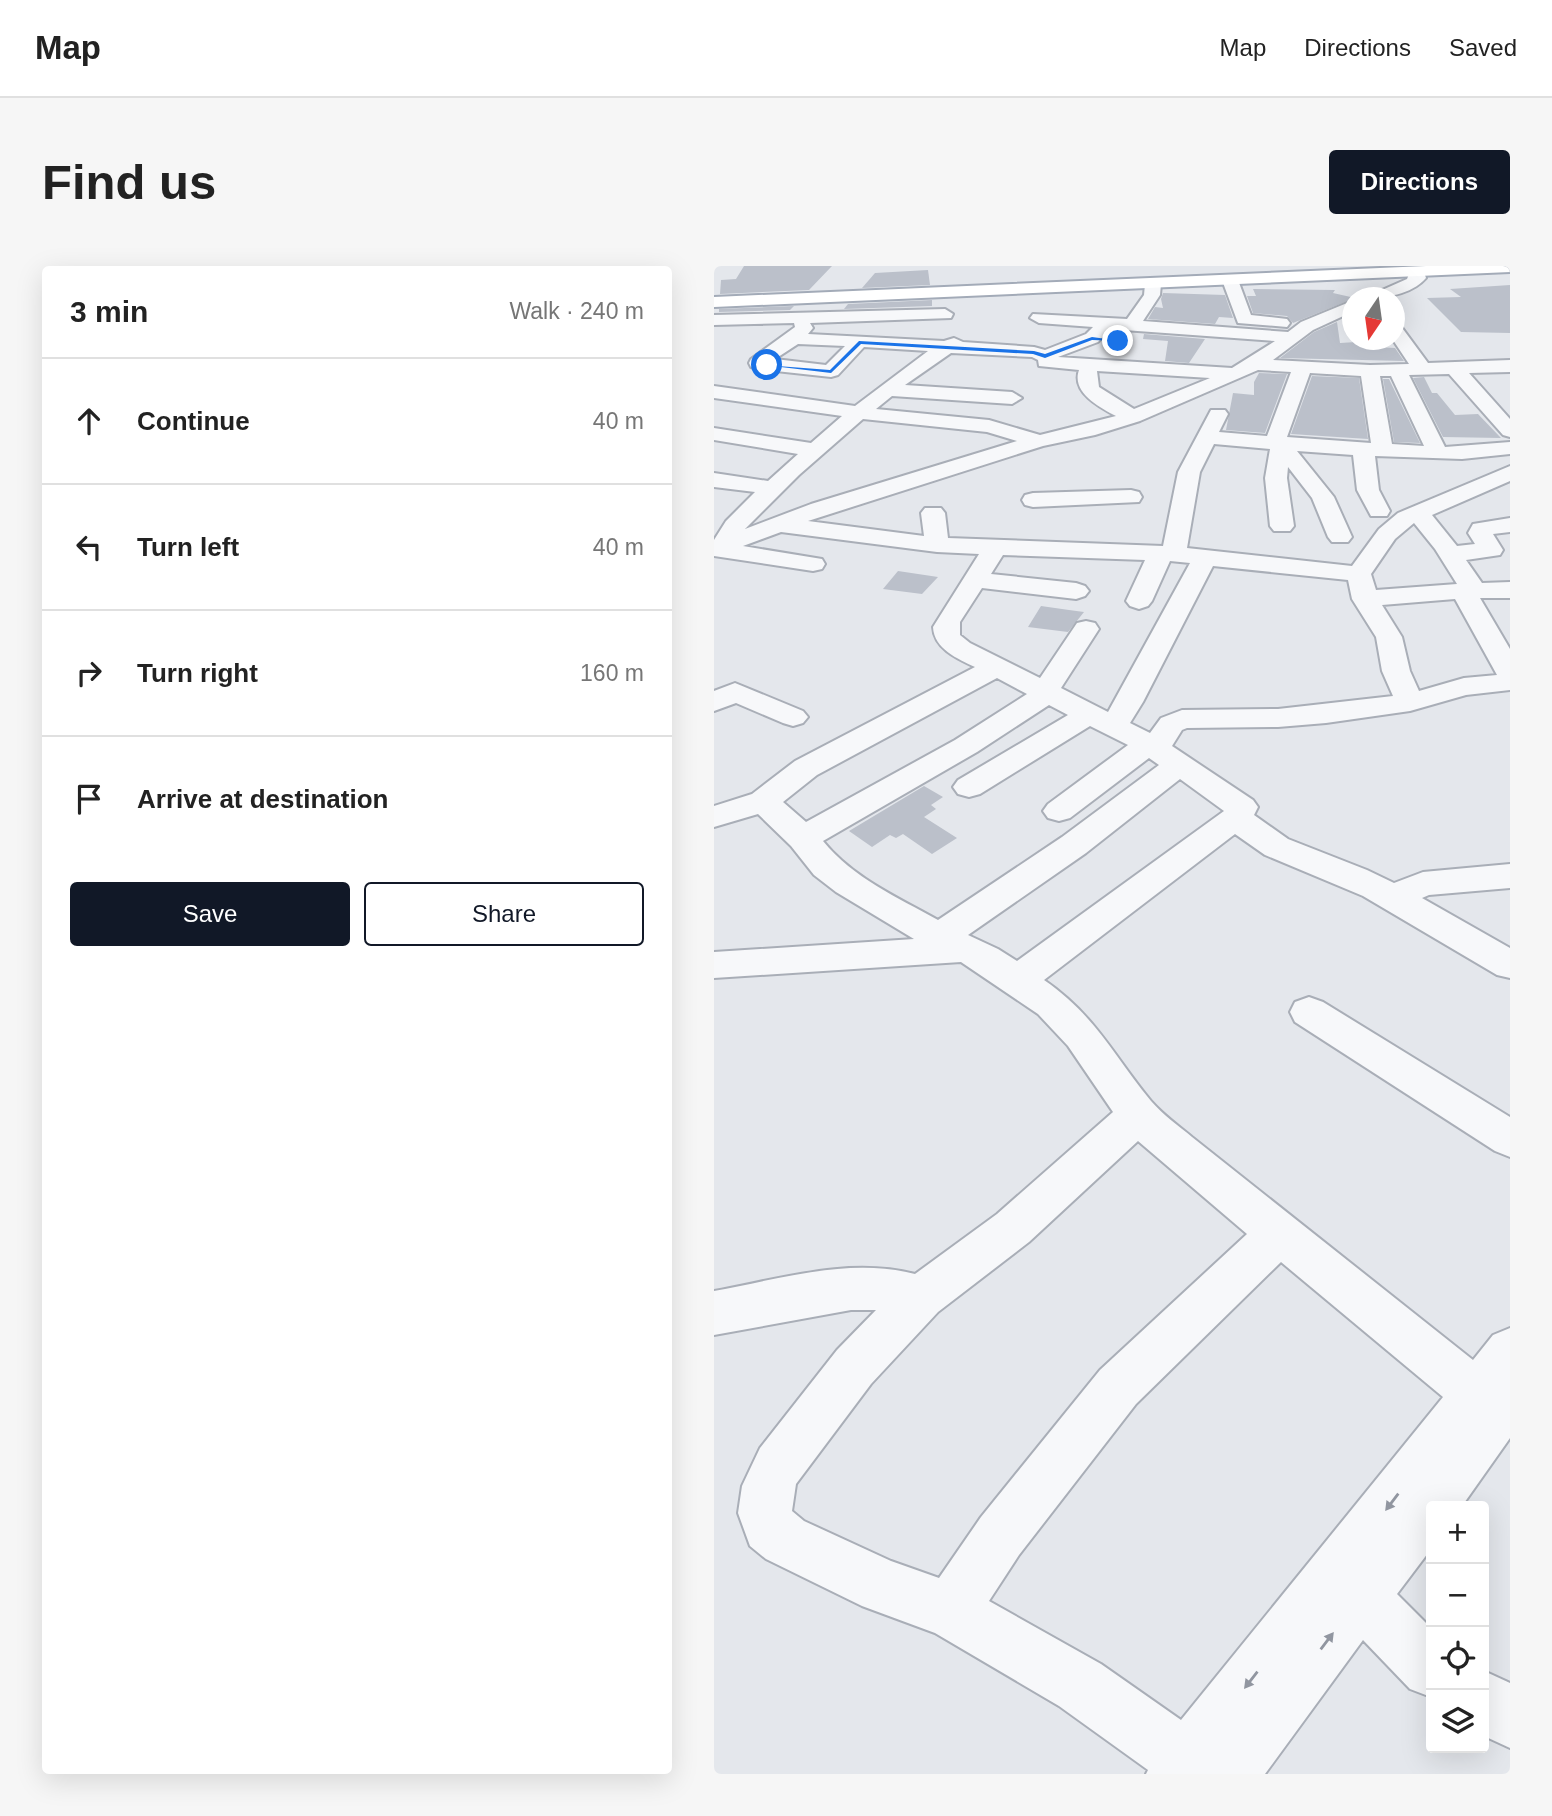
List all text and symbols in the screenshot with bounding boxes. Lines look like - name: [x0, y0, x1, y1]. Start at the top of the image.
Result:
- text: Map: [35, 29, 101, 66]
- text: Map: [1220, 34, 1266, 61]
- text: Directions: [1304, 34, 1411, 61]
- text: Saved: [1449, 34, 1517, 61]
- button: Directions: [1329, 150, 1510, 214]
- text: Find us: [42, 155, 216, 209]
- north arrow: [1342, 287, 1405, 350]
- text: 3 min: [70, 295, 148, 328]
- text: Walk · 240 m: [509, 298, 644, 324]
- route end: [1102, 325, 1133, 356]
- route start: [751, 349, 782, 380]
- icon: ahead: [70, 402, 108, 440]
- text: Continue: [137, 406, 250, 436]
- text: 40 m: [593, 408, 644, 434]
- icon: left: [70, 528, 108, 566]
- text: Turn left: [137, 532, 239, 562]
- text: 40 m: [593, 534, 644, 560]
- icon: right: [70, 654, 108, 692]
- text: Turn right: [137, 658, 258, 688]
- text: 160 m: [580, 660, 644, 686]
- icon: arrive: [70, 780, 108, 818]
- text: Arrive at destination: [137, 784, 388, 814]
- button: Save: [70, 882, 350, 946]
- button: Share: [364, 882, 644, 946]
- one-way arrow: [1385, 1492, 1399, 1511]
- map controls: [1426, 1501, 1489, 1753]
- button: +: [1426, 1501, 1489, 1564]
- button: −: [1426, 1564, 1489, 1627]
- button: locate: [1426, 1627, 1489, 1690]
- one-way arrow: [1319, 1632, 1334, 1650]
- one-way arrow: [1244, 1671, 1258, 1689]
- button: layers: [1426, 1690, 1489, 1753]

